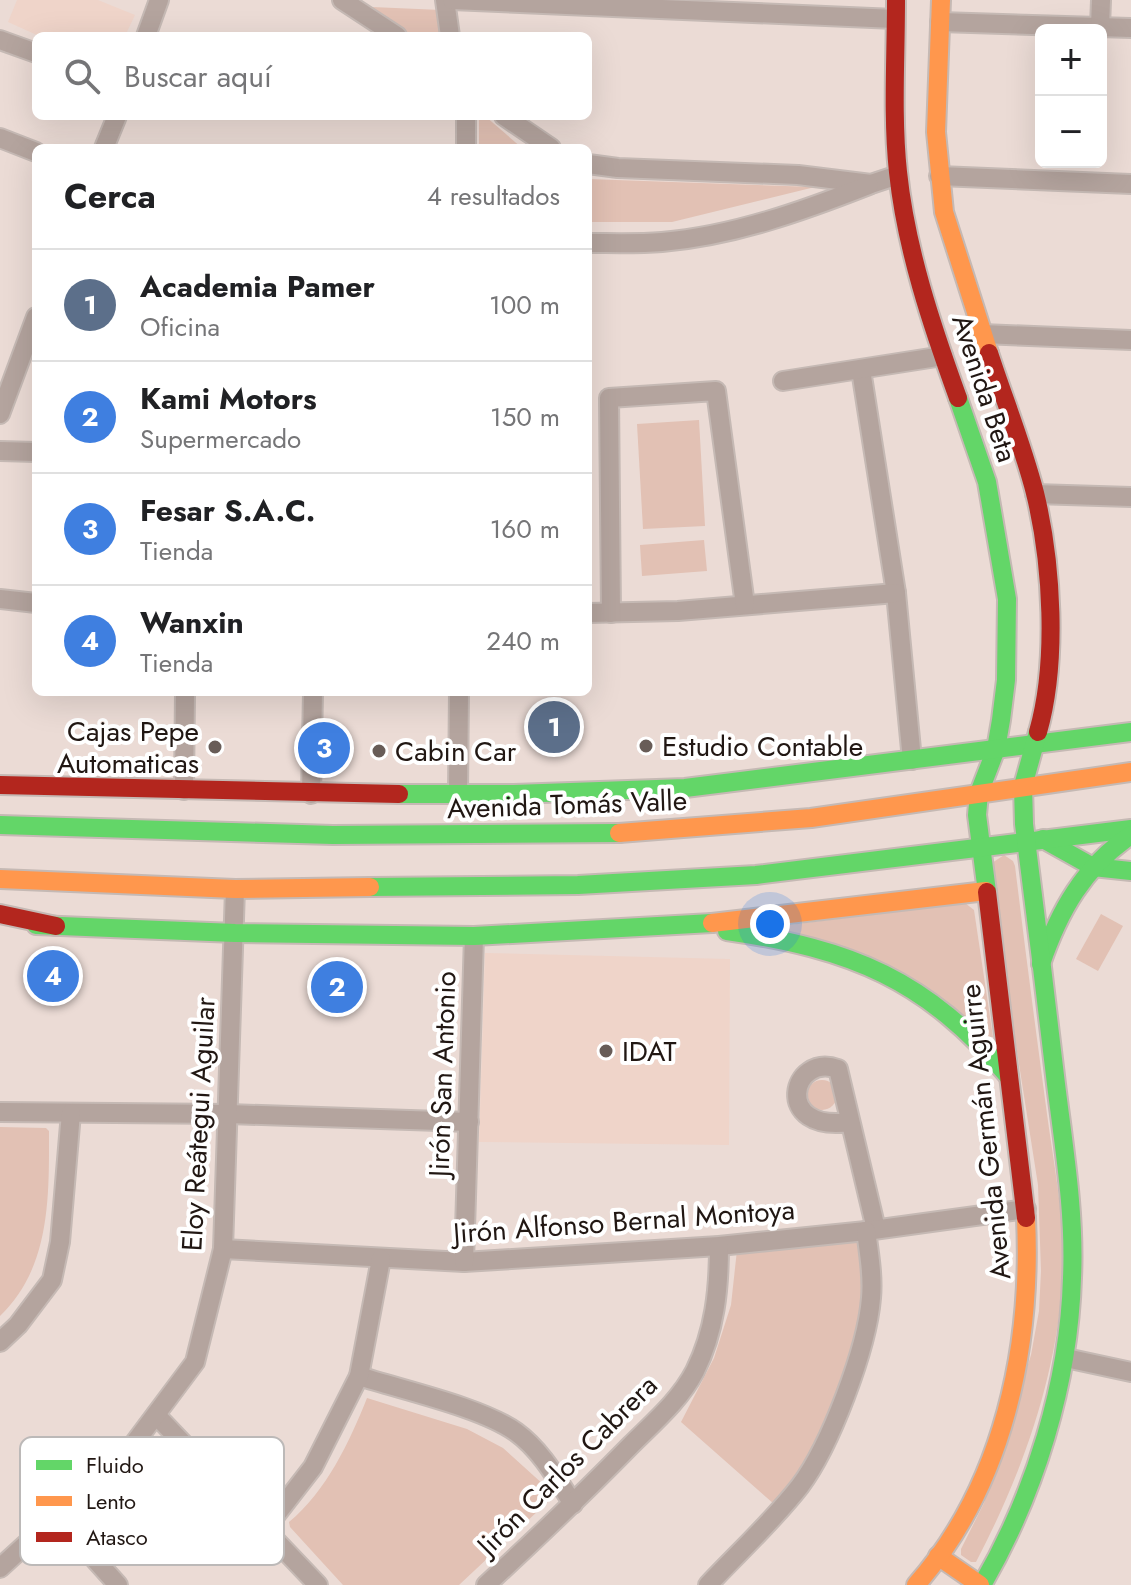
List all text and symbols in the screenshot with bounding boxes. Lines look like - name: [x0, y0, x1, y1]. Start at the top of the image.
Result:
- map controls: [1035, 24, 1107, 168]
- button: +: [1035, 24, 1107, 96]
- search box: [32, 32, 592, 120]
- icon: search: [60, 54, 104, 98]
- text: Buscar aquí: [124, 55, 272, 98]
- button: −: [1035, 96, 1107, 168]
- text: Cerca: [64, 172, 156, 221]
- text: 4 resultados: [427, 177, 560, 215]
- text: Academia Pamer: [140, 265, 375, 308]
- text: 1: [83, 286, 97, 324]
- text: 100 m: [489, 286, 560, 324]
- text: Oficina: [140, 308, 220, 346]
- street label: Avenida Beta: [941, 309, 1028, 467]
- text: Kami Motors: [140, 377, 317, 420]
- text: 2: [81, 398, 99, 436]
- text: 150 m: [490, 398, 560, 436]
- text: Supermercado: [140, 420, 301, 458]
- text: Fesar S.A.C.: [140, 489, 315, 532]
- text: 3: [82, 510, 98, 548]
- text: 160 m: [490, 510, 560, 548]
- text: Tienda: [140, 532, 213, 570]
- text: Wanxin: [140, 601, 244, 644]
- text: 4: [81, 622, 99, 660]
- text: 240 m: [486, 622, 560, 660]
- text: Tienda: [140, 644, 213, 682]
- pin: 1: [528, 697, 580, 757]
- place label: Cajas Pepe Automaticas: [57, 711, 199, 784]
- pin: 3: [298, 718, 350, 778]
- place label: Estudio Contable: [662, 726, 863, 767]
- place label: Cabin Car: [395, 731, 517, 772]
- marker: Estudio Contable: [637, 737, 655, 755]
- marker: Cajas Pepe Automaticas: [206, 738, 224, 756]
- marker: Cabin Car: [370, 742, 388, 760]
- street label: Avenida Tomás Valle: [446, 780, 688, 829]
- your location: [750, 904, 790, 944]
- pin: 4: [27, 946, 79, 1006]
- pin: 2: [311, 957, 363, 1017]
- street label: Jirón San Antonio: [418, 970, 467, 1182]
- street label: Avenida Germán Aguirre: [950, 982, 1021, 1282]
- street label: Eloy Reátegui Aguilar: [171, 995, 226, 1252]
- place label: IDAT: [622, 1031, 677, 1072]
- marker: IDAT: [597, 1042, 615, 1060]
- street label: Jirón Alfonso Bernal Montoya: [448, 1189, 796, 1254]
- street label: Jirón Carlos Cabrera: [465, 1366, 667, 1568]
- legend: [20, 1437, 284, 1565]
- text: Fluido: [86, 1449, 144, 1481]
- text: Lento: [86, 1485, 136, 1517]
- text: Atasco: [86, 1521, 148, 1553]

